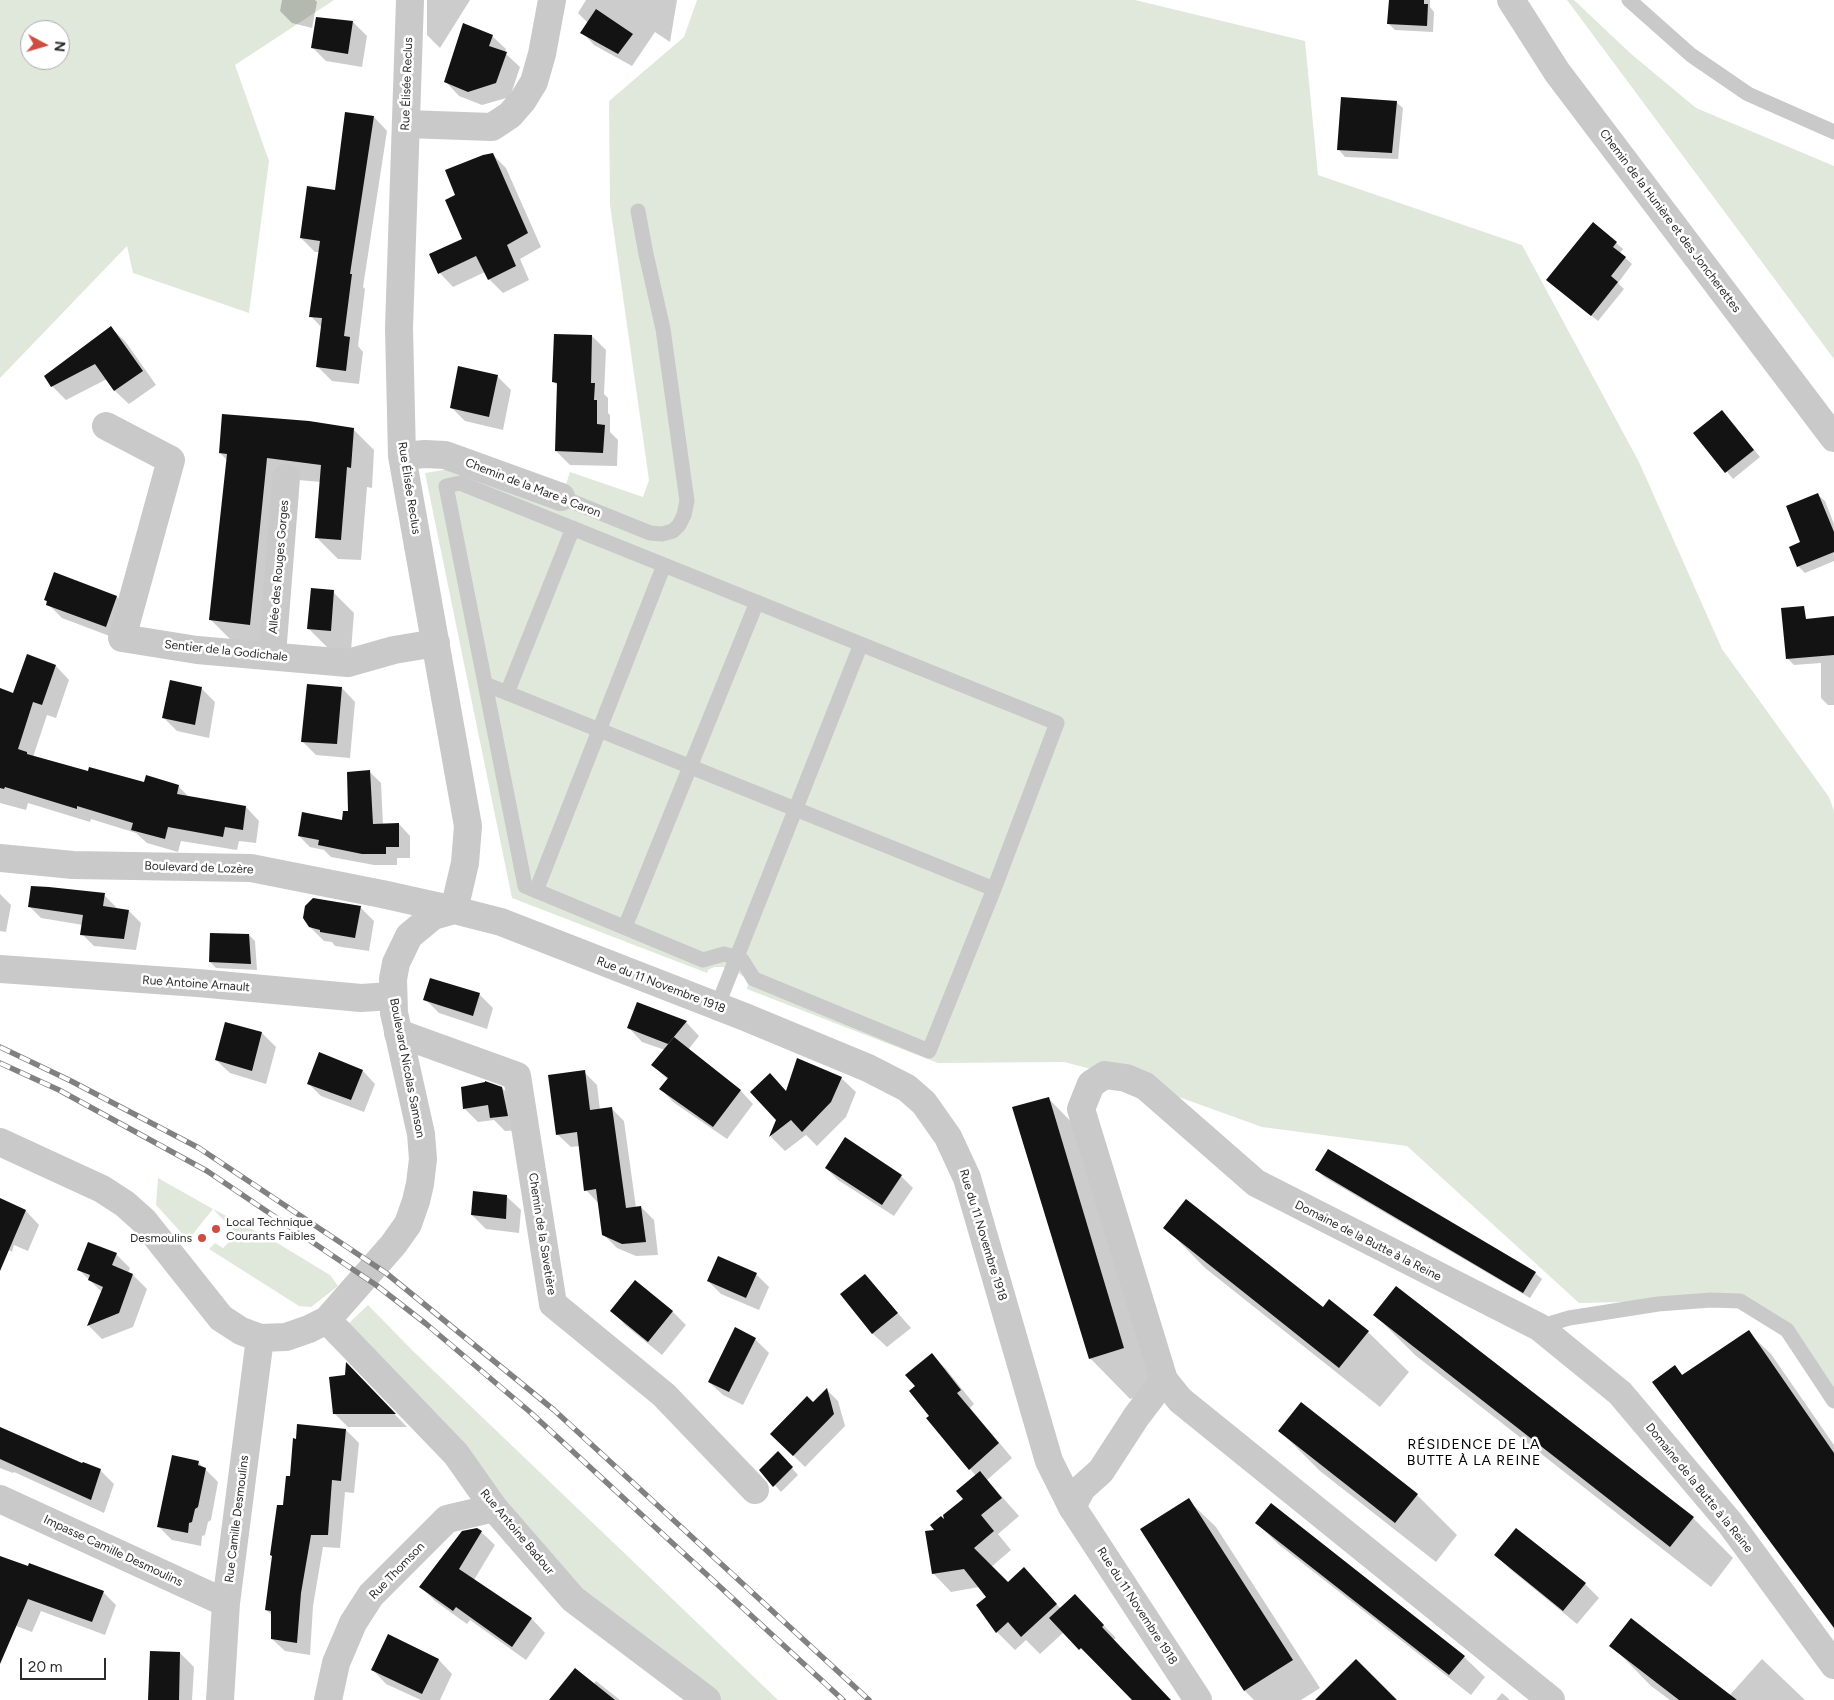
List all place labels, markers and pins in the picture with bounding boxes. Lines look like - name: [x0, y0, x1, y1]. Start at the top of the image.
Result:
- place label: Local Technique Courants Faibles: [226, 1215, 315, 1243]
- marker: Local Technique Courants Faibles: [210, 1223, 222, 1235]
- place label: Desmoulins: [130, 1231, 192, 1245]
- marker: Desmoulins: [196, 1232, 208, 1244]

